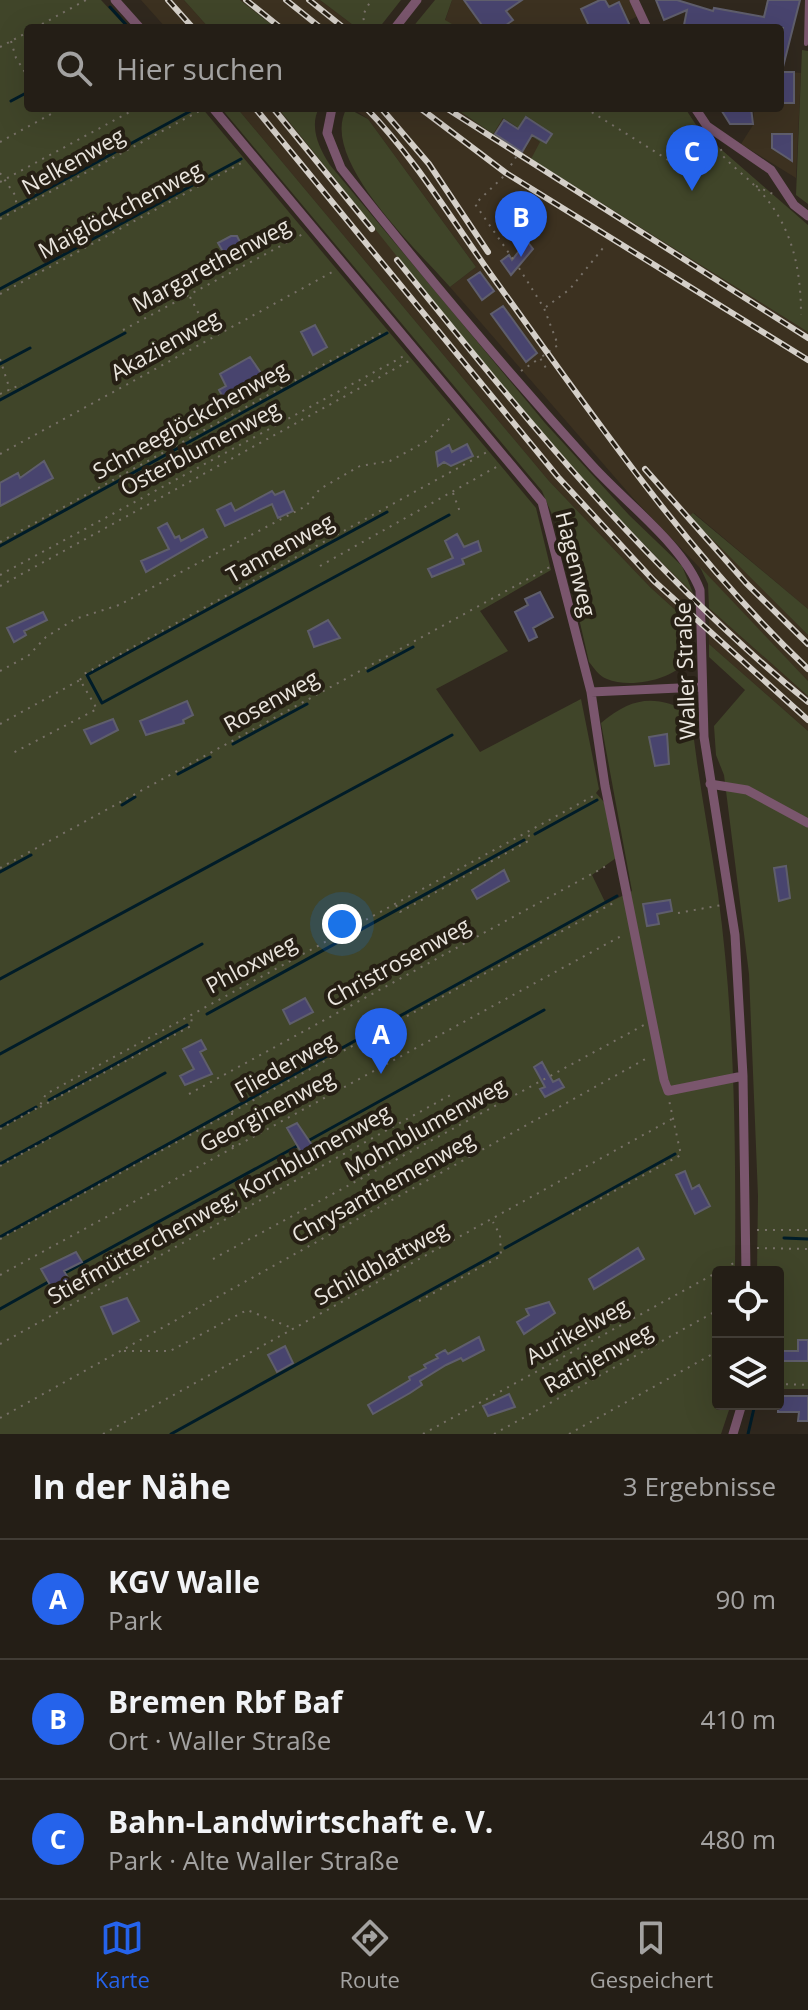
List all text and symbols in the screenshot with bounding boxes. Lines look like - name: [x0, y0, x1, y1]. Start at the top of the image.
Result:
- search box: [24, 24, 784, 112]
- icon: search: [52, 46, 96, 90]
- text: Hier suchen: [116, 48, 283, 89]
- street label: Nelkenweg: [16, 120, 129, 201]
- pin: C: [666, 125, 718, 191]
- street label: Maiglöckchenweg: [32, 153, 207, 265]
- pin: B: [495, 191, 547, 257]
- street label: Margarethenweg: [126, 210, 295, 318]
- street label: Akazienweg: [104, 302, 225, 387]
- street label: Schneeglöckchenweg: [87, 353, 292, 485]
- street label: Osterblumenweg: [114, 392, 285, 502]
- street label: Tannenweg: [220, 505, 339, 589]
- street label: Hagenweg: [549, 508, 605, 620]
- street label: Waller Straße: [667, 602, 701, 740]
- street label: Rosenweg: [218, 662, 324, 739]
- your location: [322, 904, 362, 944]
- street label: Christrosenweg: [320, 909, 475, 1013]
- street label: Phloxweg: [200, 927, 301, 999]
- pin: A: [355, 1008, 407, 1074]
- street label: Fliederweg: [229, 1024, 340, 1104]
- street label: Georginenweg: [194, 1062, 339, 1158]
- street label: Mohnblumenweg: [338, 1069, 511, 1183]
- street label: Stiefmütterchenweg; Kornblumenweg: [42, 1096, 396, 1310]
- street label: Chrysanthemenweg: [286, 1123, 479, 1249]
- street label: Schildblattweg: [308, 1213, 453, 1311]
- map controls: [712, 1266, 784, 1410]
- button: locate: [712, 1266, 784, 1338]
- street label: Aurikelweg: [520, 1290, 633, 1371]
- street label: Rathjenweg: [538, 1315, 657, 1399]
- button: layers: [712, 1338, 784, 1410]
- text: In der Nähe: [32, 1463, 231, 1509]
- text: 3 Ergebnisse: [623, 1468, 776, 1504]
- text: KGV Walle: [108, 1561, 260, 1602]
- text: A: [49, 1581, 67, 1617]
- text: 90 m: [715, 1581, 776, 1617]
- text: Park: [108, 1602, 162, 1638]
- text: Bremen Rbf Baf: [108, 1681, 342, 1722]
- text: B: [49, 1701, 67, 1737]
- text: 410 m: [701, 1701, 776, 1737]
- text: Ort · Waller Straße: [108, 1722, 331, 1758]
- text: Bahn-Landwirtschaft e. V.: [108, 1801, 493, 1842]
- text: C: [50, 1821, 66, 1857]
- text: 480 m: [701, 1821, 776, 1857]
- text: Park · Alte Waller Straße: [108, 1842, 399, 1878]
- tab: Karte: [95, 1916, 150, 1994]
- tab: Route: [339, 1916, 400, 1994]
- tab: Gespeichert: [590, 1916, 713, 1994]

